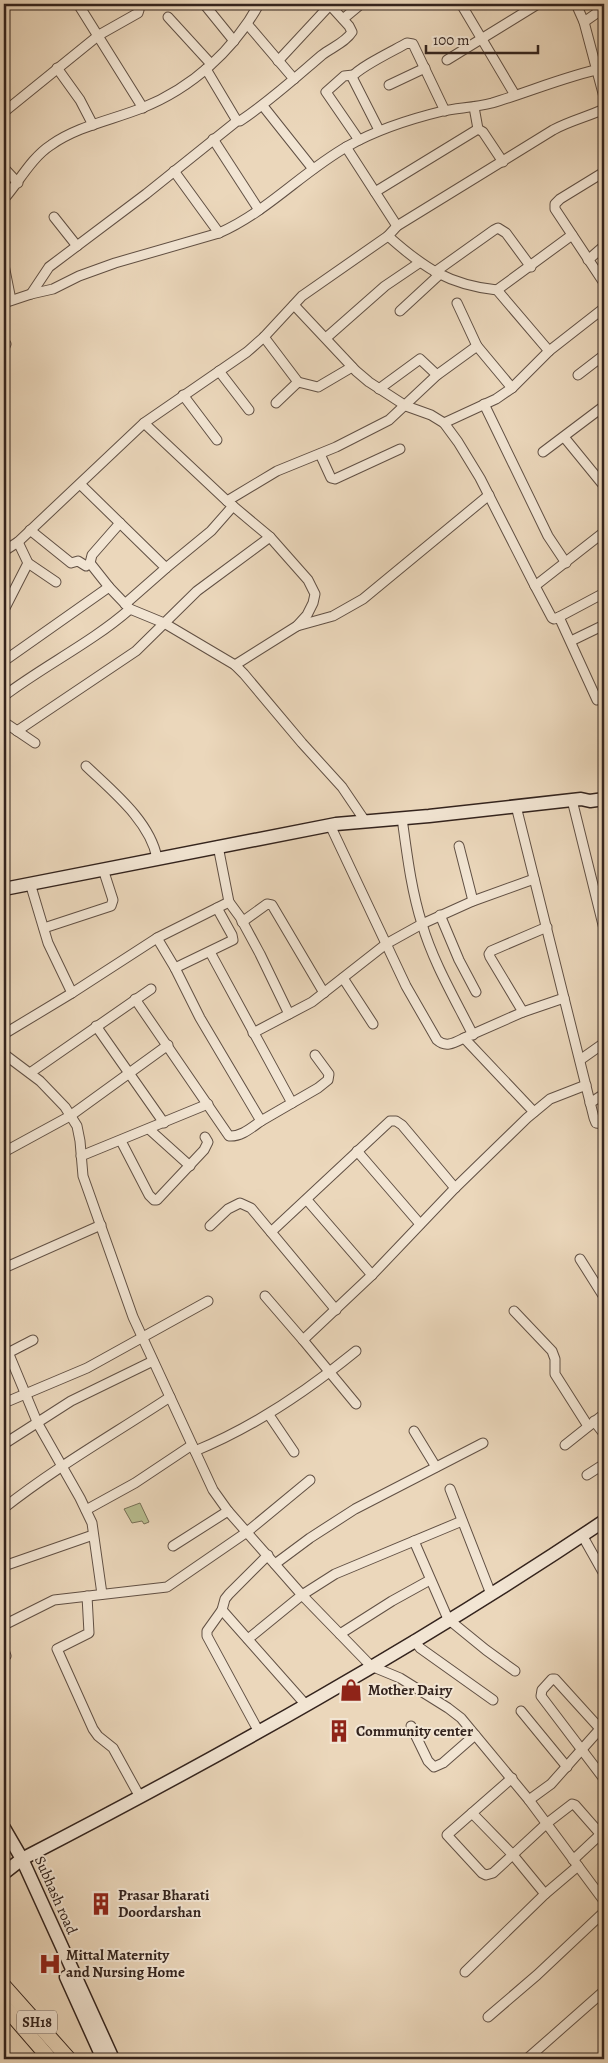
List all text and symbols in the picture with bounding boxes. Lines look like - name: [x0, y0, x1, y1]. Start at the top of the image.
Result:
- scale bar: [426, 22, 538, 54]
- text: 100 m: [433, 30, 470, 50]
- shop icon: Mother Dairy: [338, 1677, 364, 1703]
- place label: Mother Dairy: [368, 1680, 453, 1700]
- building icon: Community center: [326, 1718, 352, 1744]
- place label: Community center: [356, 1721, 473, 1741]
- street label: Subhash road: [30, 1853, 83, 1938]
- place label: Prasar Bharati Doordarshan: [118, 1885, 210, 1922]
- building icon: Prasar Bharati Doordarshan: [88, 1891, 114, 1917]
- place label: Mittal Maternity and Nursing Home: [66, 1945, 185, 1982]
- hospital icon: Mittal Maternity and Nursing Home: [37, 1951, 63, 1977]
- road number: SH18: [17, 2010, 57, 2034]

